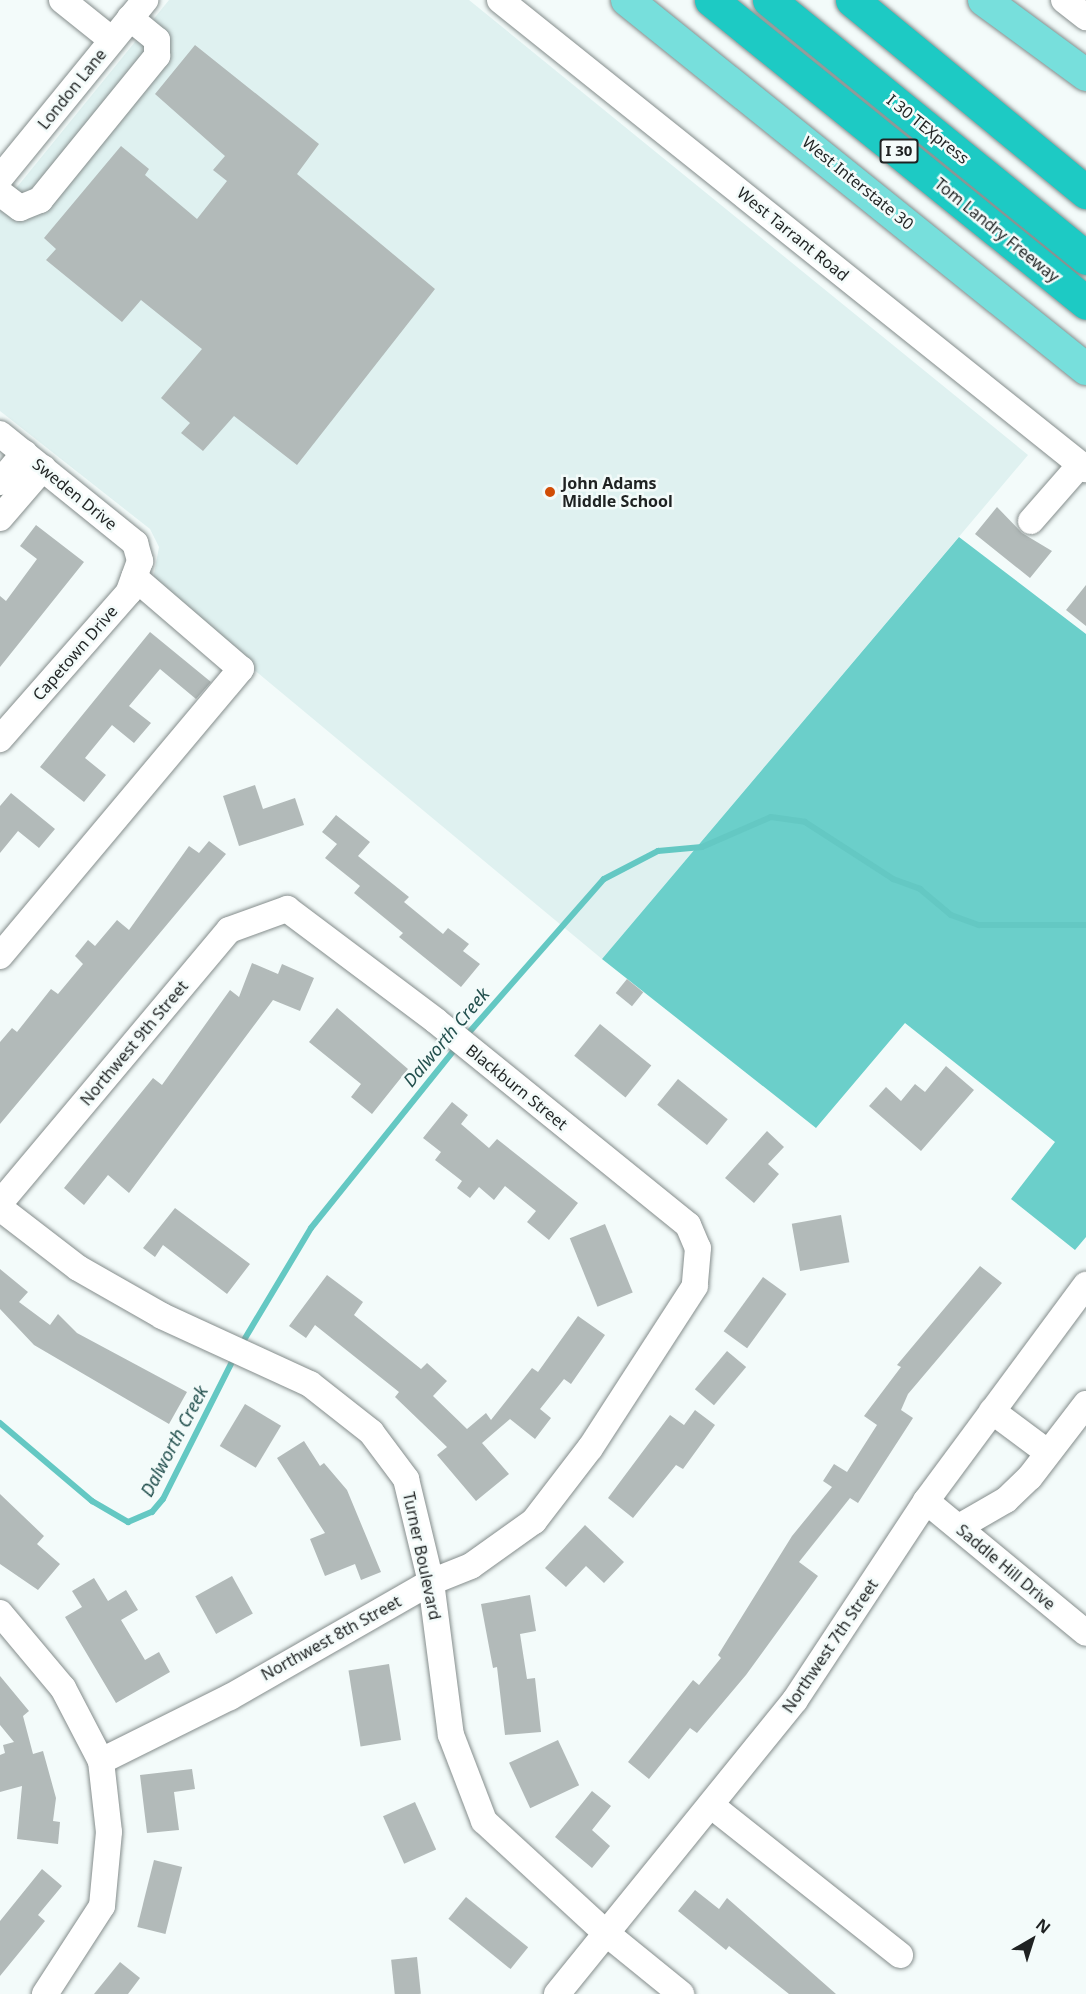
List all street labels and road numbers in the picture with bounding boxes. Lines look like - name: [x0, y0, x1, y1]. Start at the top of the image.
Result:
- street label: London Lane: [34, 45, 110, 133]
- street label: I 30 TEXpress: [883, 90, 973, 168]
- street label: West Interstate 30: [798, 132, 918, 234]
- road number: I 30: [880, 139, 918, 163]
- street label: Tom Landry Freeway: [931, 174, 1063, 286]
- street label: West Tarrant Road: [733, 183, 853, 285]
- street label: Sweden Drive: [29, 454, 121, 534]
- street label: Capetown Drive: [29, 602, 121, 704]
- street label: Northwest 9th Street: [76, 977, 192, 1109]
- street label: Blackburn Street: [462, 1040, 572, 1134]
- street label: Turner Boulevard: [399, 1490, 445, 1622]
- street label: Saddle Hill Drive: [953, 1520, 1059, 1614]
- street label: Northwest 7th Street: [778, 1576, 882, 1716]
- street label: Northwest 8th Street: [258, 1592, 404, 1684]

